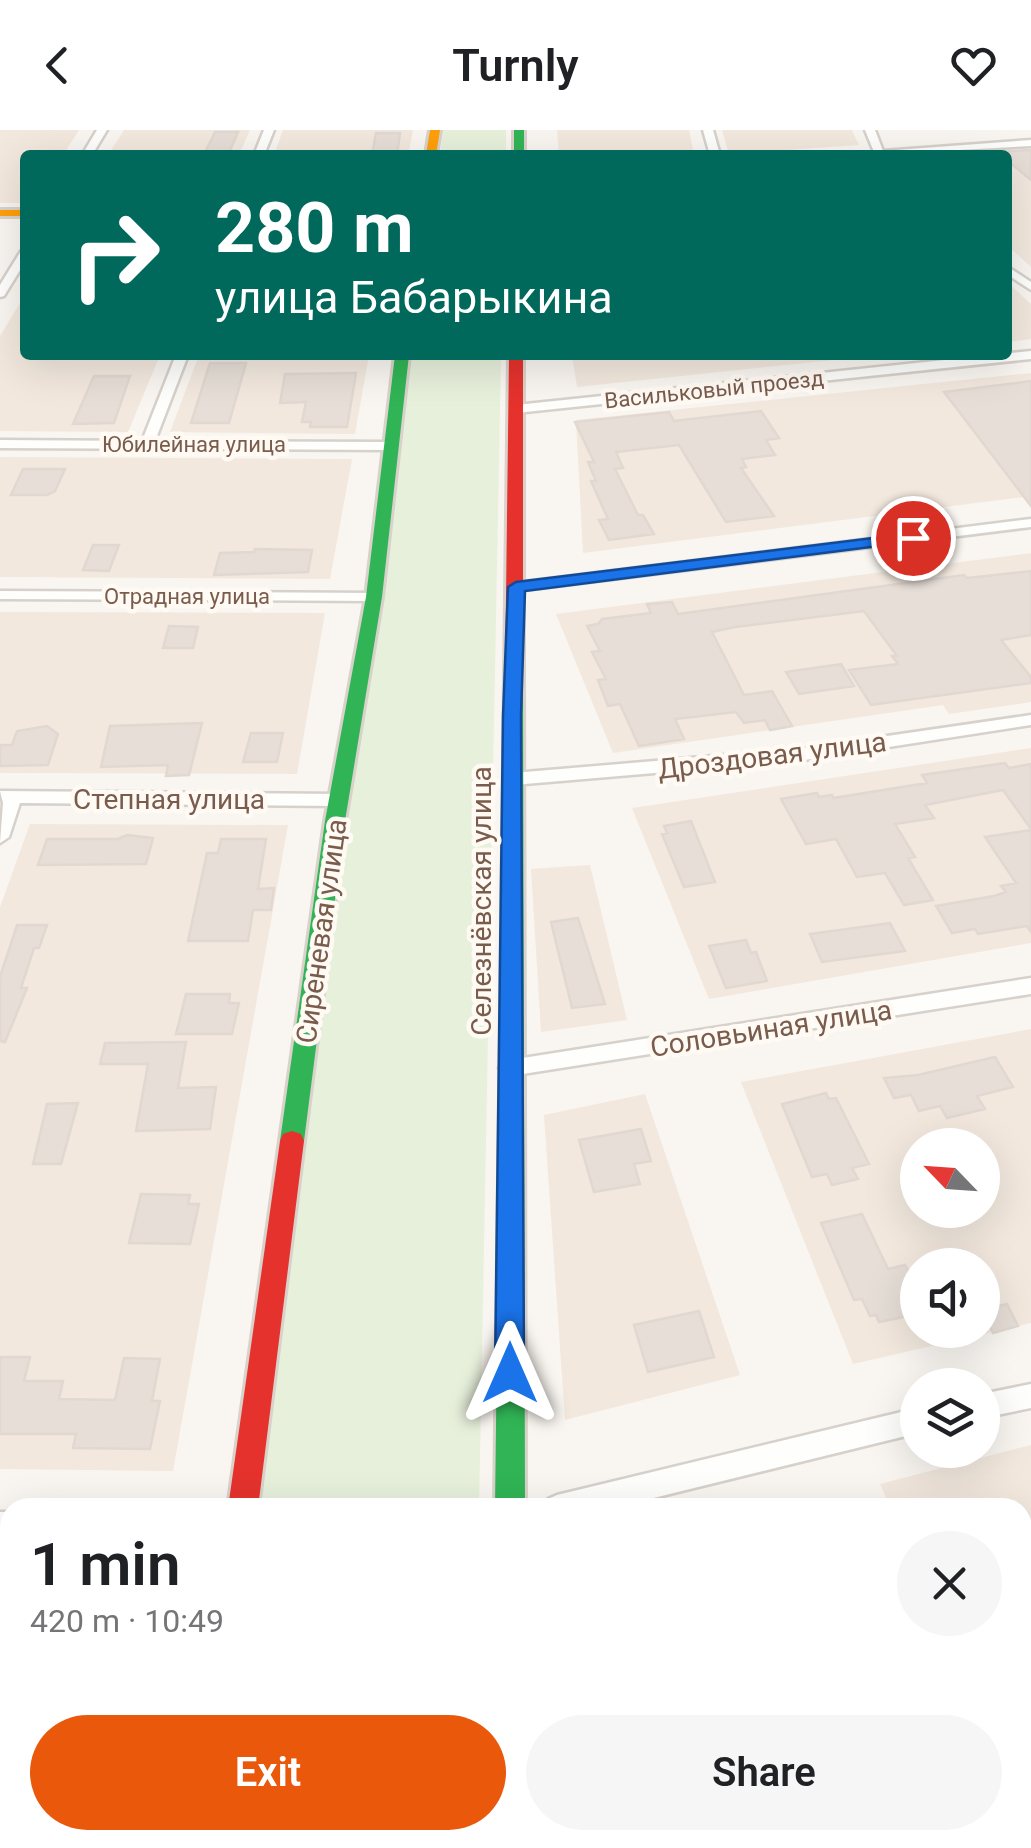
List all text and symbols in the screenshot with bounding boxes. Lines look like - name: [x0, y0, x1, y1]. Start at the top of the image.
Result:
- icon: back: [30, 38, 85, 93]
- icon: heart: [946, 38, 1001, 93]
- text: Turnly: [452, 39, 579, 92]
- text: 280 m: [215, 187, 414, 269]
- icon: right: [50, 190, 180, 320]
- text: улица Бабарыкина: [215, 271, 613, 324]
- street label: Васильковый проезд: [603, 366, 825, 413]
- street label: Юбилейная улица: [102, 432, 286, 457]
- pin: [871, 496, 956, 581]
- icon: arrive: [886, 511, 941, 566]
- street label: Отрадная улица: [104, 584, 270, 609]
- street label: Дроздовая улица: [656, 725, 888, 786]
- street label: Селезнёвская улица: [465, 766, 498, 1036]
- street label: Степная улица: [73, 783, 265, 816]
- street label: Сиреневая улица: [289, 817, 354, 1045]
- street label: Соловьиная улица: [648, 993, 894, 1064]
- north arrow: [900, 1128, 1000, 1228]
- map controls: [900, 1128, 1000, 1468]
- button: sound: [900, 1248, 1000, 1348]
- position arrow: [458, 1321, 562, 1425]
- button: layers: [900, 1368, 1000, 1468]
- text: 1 min: [30, 1529, 180, 1600]
- button: close: [897, 1531, 1002, 1636]
- text: 420 m · 10:49: [30, 1602, 224, 1640]
- button: Exit: [30, 1715, 506, 1830]
- button: Share: [526, 1715, 1002, 1830]

